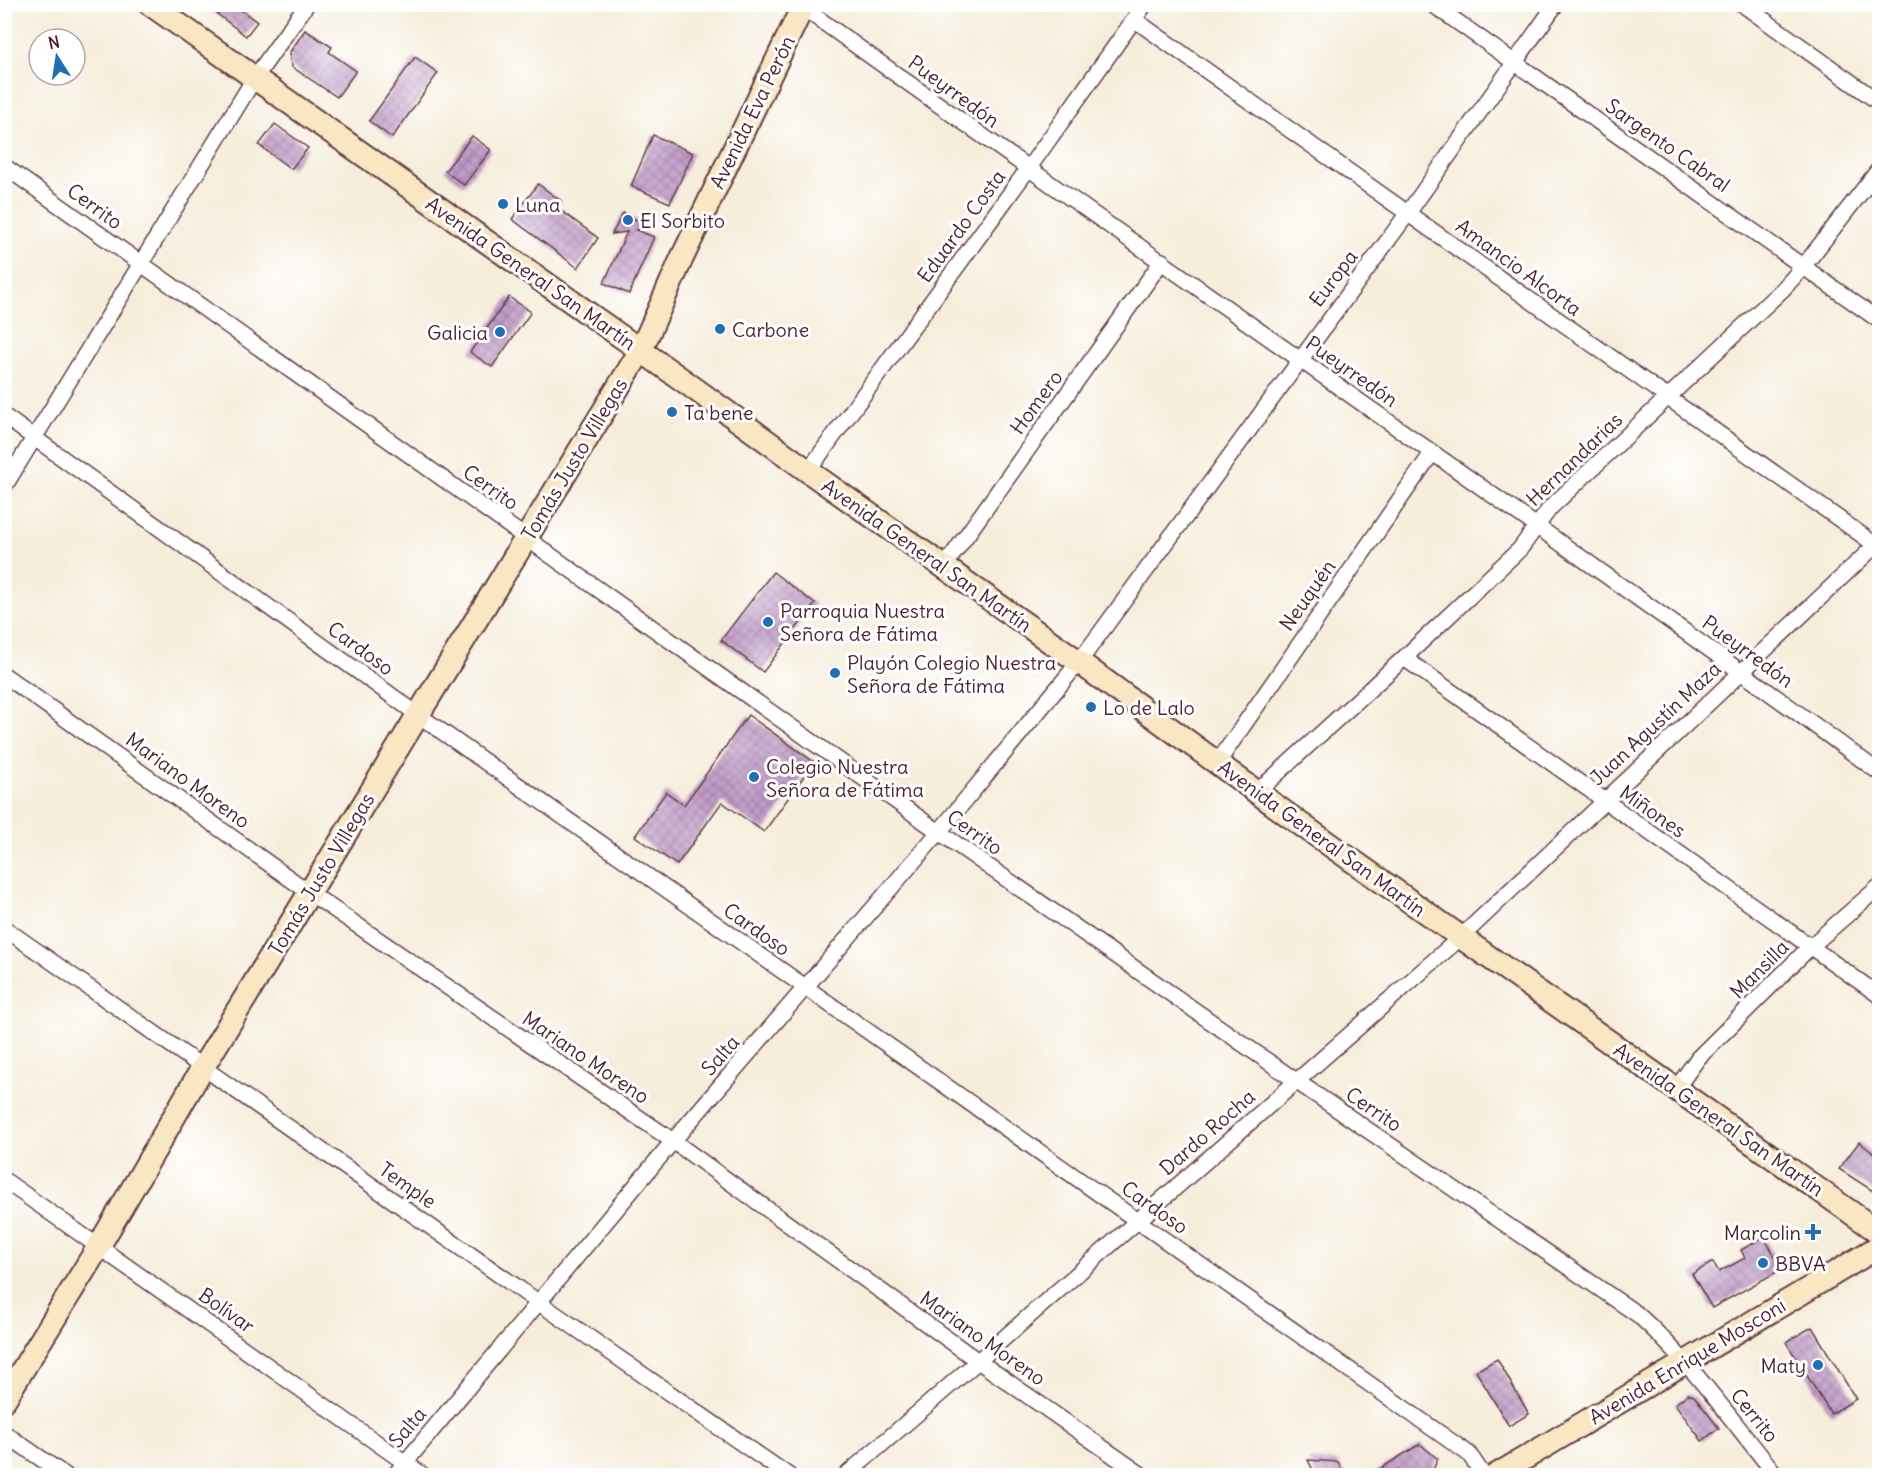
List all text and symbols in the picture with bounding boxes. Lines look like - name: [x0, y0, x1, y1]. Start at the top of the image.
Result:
- north arrow: [27, 27, 87, 87]
- text: N: [46, 31, 61, 53]
- street label: Avenida Eva Perón: [704, 31, 800, 193]
- street label: Pueyrredón: [903, 49, 1005, 133]
- street label: Sargento Cabral: [1601, 93, 1735, 197]
- street label: Eduardo Costa: [912, 165, 1010, 287]
- street label: Cerrito: [62, 178, 128, 234]
- street label: Avenida General San Martín: [421, 191, 641, 355]
- place label: Luna: [515, 192, 560, 217]
- marker: Luna: [496, 197, 510, 211]
- place label: El Sorbito: [640, 208, 725, 233]
- marker: El Sorbito: [621, 213, 635, 227]
- street label: Amancio Alcorta: [1451, 213, 1587, 321]
- street label: Europa: [1303, 244, 1363, 312]
- place label: Carbone: [732, 317, 809, 342]
- place label: Galicia: [427, 320, 488, 345]
- marker: Carbone: [713, 322, 727, 336]
- marker: Galicia: [493, 325, 507, 339]
- street label: Pueyrredón: [1301, 330, 1403, 412]
- street label: Homero: [1004, 365, 1068, 439]
- street label: Tomás Justo Villegas: [516, 373, 632, 545]
- place label: Ta bene: [684, 400, 754, 425]
- marker: Ta bene: [665, 405, 679, 419]
- street label: Hernandarias: [1521, 407, 1627, 511]
- street label: Cerrito: [458, 459, 524, 515]
- street label: Avenida General San Martín: [817, 473, 1037, 637]
- street label: Neuquén: [1274, 555, 1340, 635]
- place label: Parroquia Nuestra Señora de Fátima: [780, 598, 945, 646]
- street label: Pueyrredón: [1697, 609, 1799, 693]
- marker: Parroquia Nuestra Señora de Fátima: [761, 615, 775, 629]
- street label: Cardoso: [323, 616, 399, 680]
- place label: Playón Colegio Nuestra Señora de Fátima: [847, 650, 1056, 698]
- street label: Juan Agustín Maza: [1584, 656, 1726, 790]
- marker: Playón Colegio Nuestra Señora de Fátima: [828, 666, 842, 680]
- place label: Lo de Lalo: [1103, 695, 1195, 720]
- marker: Lo de Lalo: [1084, 700, 1098, 714]
- street label: Mariano Moreno: [121, 727, 255, 833]
- place label: Colegio Nuestra Señora de Fátima: [766, 754, 924, 802]
- street label: Avenida General San Martín: [1213, 754, 1431, 922]
- marker: Colegio Nuestra Señora de Fátima: [747, 770, 761, 784]
- street label: Miñones: [1615, 779, 1691, 843]
- street label: Tomás Justo Villegas: [263, 788, 379, 960]
- street label: Cerrito: [942, 804, 1008, 860]
- street label: Cardoso: [719, 897, 795, 961]
- street label: Mansilla: [1724, 934, 1794, 1004]
- street label: Mariano Moreno: [518, 1005, 654, 1109]
- street label: Salta: [696, 1030, 744, 1080]
- street label: Avenida General San Martín: [1609, 1037, 1829, 1201]
- street label: Cerrito: [1341, 1081, 1407, 1137]
- street label: Dardo Rocha: [1154, 1084, 1260, 1180]
- street label: Temple: [375, 1156, 441, 1214]
- street label: Cardoso: [1117, 1175, 1193, 1239]
- place label: Marcolin: [1724, 1220, 1801, 1245]
- marker: Marcolin: [1806, 1225, 1820, 1239]
- place label: BBVA: [1775, 1251, 1826, 1276]
- marker: BBVA: [1756, 1256, 1770, 1270]
- street label: Bolívar: [194, 1282, 260, 1338]
- street label: Mariano Moreno: [915, 1285, 1051, 1391]
- street label: Avenida Enrique Mosconi: [1584, 1292, 1790, 1430]
- place label: Maty: [1760, 1353, 1806, 1378]
- marker: Maty: [1811, 1358, 1825, 1372]
- street label: Cerrito: [1726, 1383, 1784, 1447]
- street label: Salta: [383, 1402, 431, 1452]

